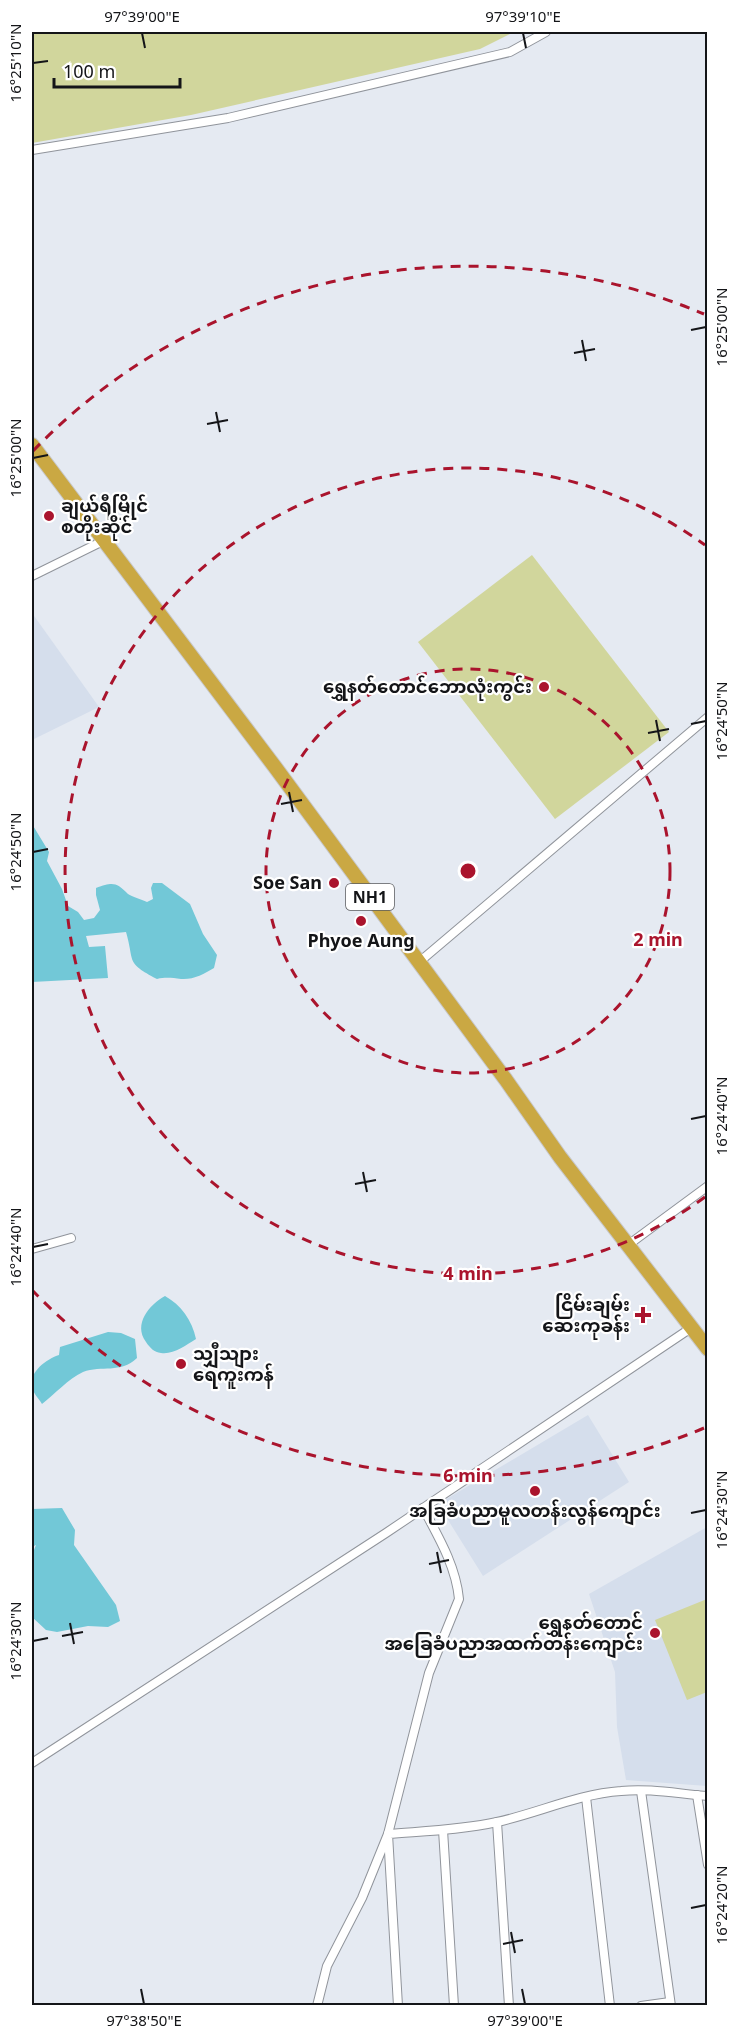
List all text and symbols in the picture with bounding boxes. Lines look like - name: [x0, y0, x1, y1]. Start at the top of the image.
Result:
- text: 97°39'00"E: [104, 6, 180, 26]
- text: 97°39'10"E: [485, 6, 561, 26]
- text: 16°25'10"N: [5, 24, 25, 102]
- scale bar: [54, 51, 180, 89]
- text: 100 m: [63, 59, 115, 83]
- text: 16°25'00"N: [711, 288, 731, 366]
- text: 16°25'00"N: [5, 419, 25, 497]
- place label: ချယ်ရီမြိုင် စတိုးဆိုင်: [61, 493, 148, 541]
- marker: ချယ်ရီမြိုင် စတိုးဆိုင်: [42, 509, 56, 523]
- place label: ရွှေနတ်တောင်ဘောလုံးကွင်း: [323, 674, 532, 701]
- marker: ရွှေနတ်တောင်ဘောလုံးကွင်း: [537, 680, 551, 694]
- text: 16°24'50"N: [711, 682, 731, 760]
- text: 16°24'50"N: [5, 813, 25, 891]
- centre of rings: [458, 861, 478, 881]
- place label: Soe San: [253, 870, 322, 894]
- marker: Soe San: [327, 876, 341, 890]
- road number: NH1: [346, 884, 394, 910]
- marker: Phyoe Aung: [354, 914, 368, 928]
- text: 2 min: [633, 927, 683, 951]
- place label: Phyoe Aung: [307, 928, 415, 952]
- text: 16°24'40"N: [711, 1077, 731, 1155]
- text: 16°24'40"N: [5, 1208, 25, 1286]
- text: 4 min: [443, 1261, 493, 1285]
- place label: ငြိမ်းချမ်း ဆေးကုခန်း: [542, 1292, 630, 1340]
- marker: ငြိမ်းချမ်း ဆေးကုခန်း: [634, 1306, 652, 1324]
- place label: သျှီသျား ရေကူးကန်: [193, 1341, 274, 1389]
- marker: သျှီသျား ရေကူးကန်: [174, 1357, 188, 1371]
- text: 6 min: [443, 1463, 493, 1487]
- text: 16°24'30"N: [711, 1471, 731, 1549]
- marker: အခြခံပညာမူလတန်းလွန်ကျောင်း: [528, 1484, 542, 1498]
- place label: အခြခံပညာမူလတန်းလွန်ကျောင်း: [409, 1498, 661, 1526]
- text: 16°24'30"N: [5, 1602, 25, 1680]
- place label: ရွှေနတ်တောင် အခြေခံပညာအထက်တန်းကျောင်း: [385, 1610, 643, 1659]
- marker: ရွှေနတ်တောင် အခြေခံပညာအထက်တန်းကျောင်း: [648, 1626, 662, 1640]
- text: 16°24'20"N: [711, 1866, 731, 1944]
- text: 97°38'50"E: [106, 2010, 182, 2030]
- text: 97°39'00"E: [487, 2010, 563, 2030]

